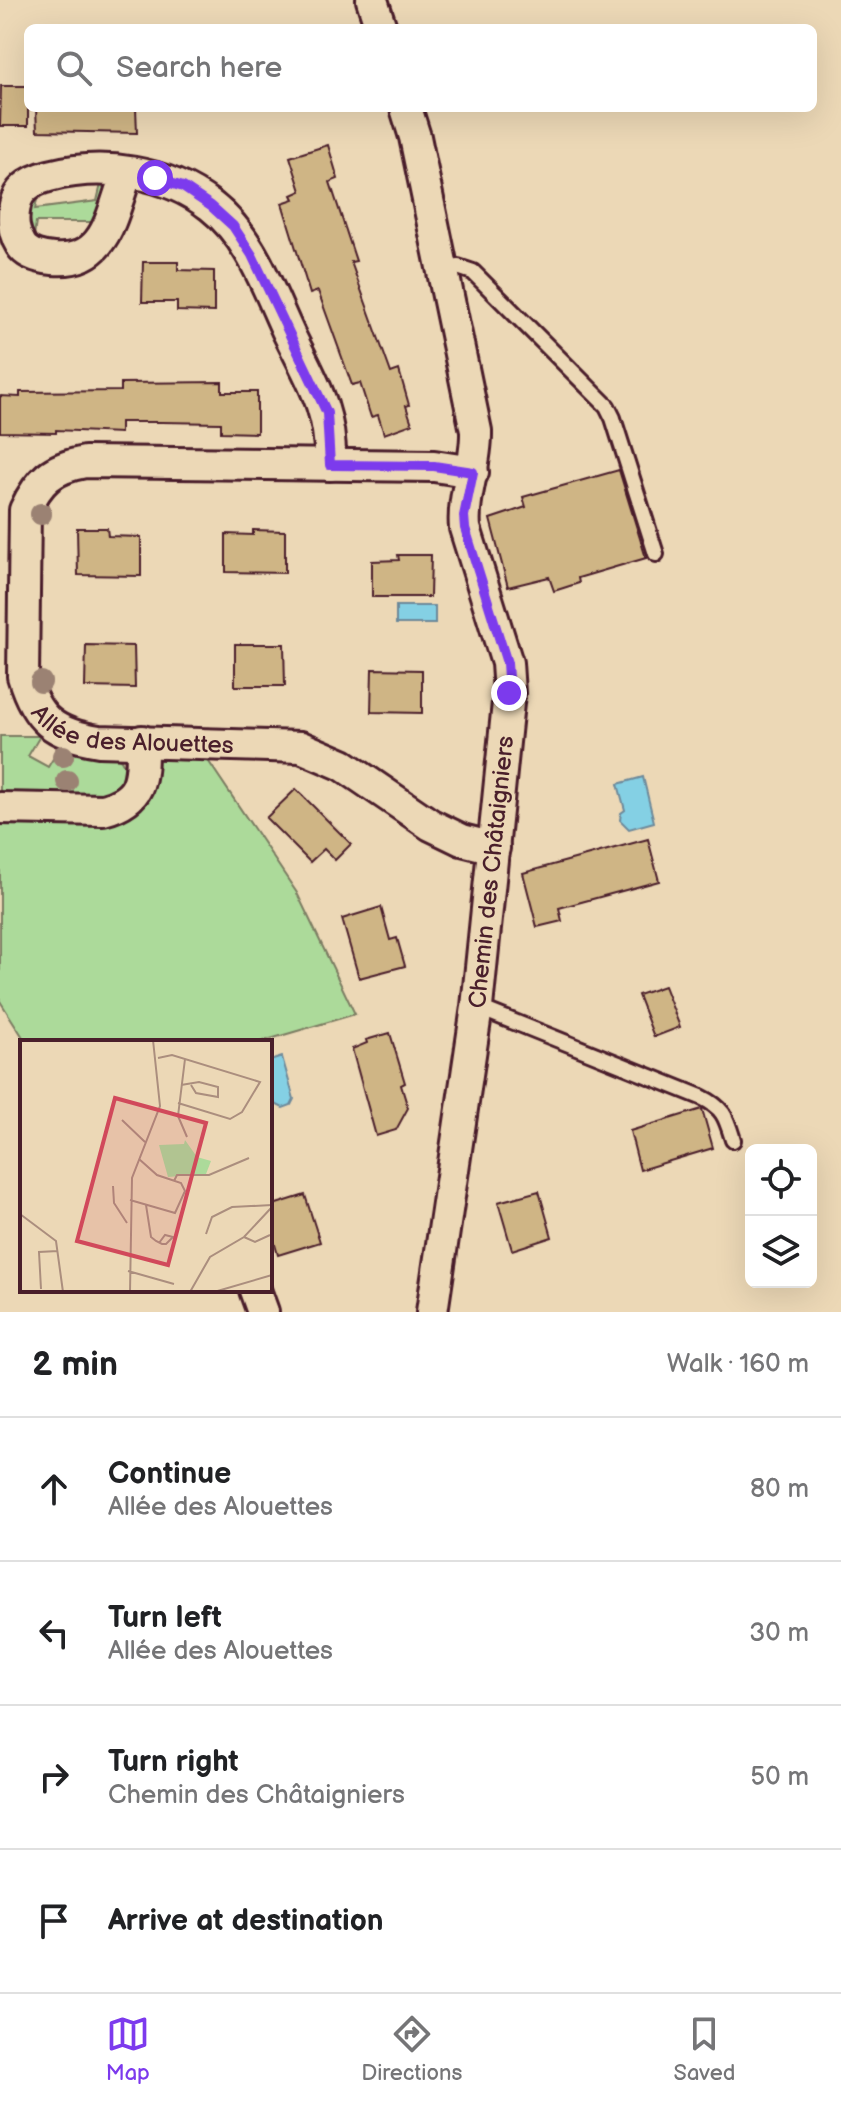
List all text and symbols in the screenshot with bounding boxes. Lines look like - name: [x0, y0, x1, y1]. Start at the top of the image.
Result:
- search box: [24, 24, 817, 112]
- icon: search: [52, 46, 96, 90]
- text: Search here: [116, 50, 282, 86]
- route start: [137, 160, 173, 196]
- route end: [491, 675, 527, 711]
- street label: Allée des Alouettes: [24, 699, 234, 760]
- street label: Chemin des Châtaigniers: [463, 734, 520, 1010]
- inset map: [20, 1040, 272, 1292]
- map controls: [745, 1144, 817, 1288]
- button: locate: [745, 1144, 817, 1216]
- button: layers: [745, 1216, 817, 1288]
- text: 2 min: [32, 1344, 118, 1385]
- text: Walk · 160 m: [667, 1349, 809, 1380]
- text: Continue: [108, 1456, 231, 1492]
- icon: ahead: [32, 1467, 76, 1511]
- text: 80 m: [750, 1474, 809, 1505]
- text: Allée des Alouettes: [108, 1492, 333, 1523]
- text: Turn left: [108, 1600, 222, 1636]
- icon: left: [32, 1611, 76, 1655]
- text: 30 m: [749, 1618, 809, 1649]
- text: Allée des Alouettes: [108, 1636, 333, 1667]
- text: Turn right: [108, 1744, 239, 1780]
- icon: right: [32, 1755, 76, 1799]
- text: 50 m: [750, 1762, 809, 1793]
- text: Chemin des Châtaigniers: [108, 1780, 405, 1811]
- icon: arrive: [32, 1899, 76, 1943]
- text: Arrive at destination: [108, 1903, 384, 1939]
- tab: Map: [106, 2012, 150, 2087]
- tab: Directions: [361, 2012, 462, 2087]
- tab: Saved: [674, 2012, 735, 2087]

